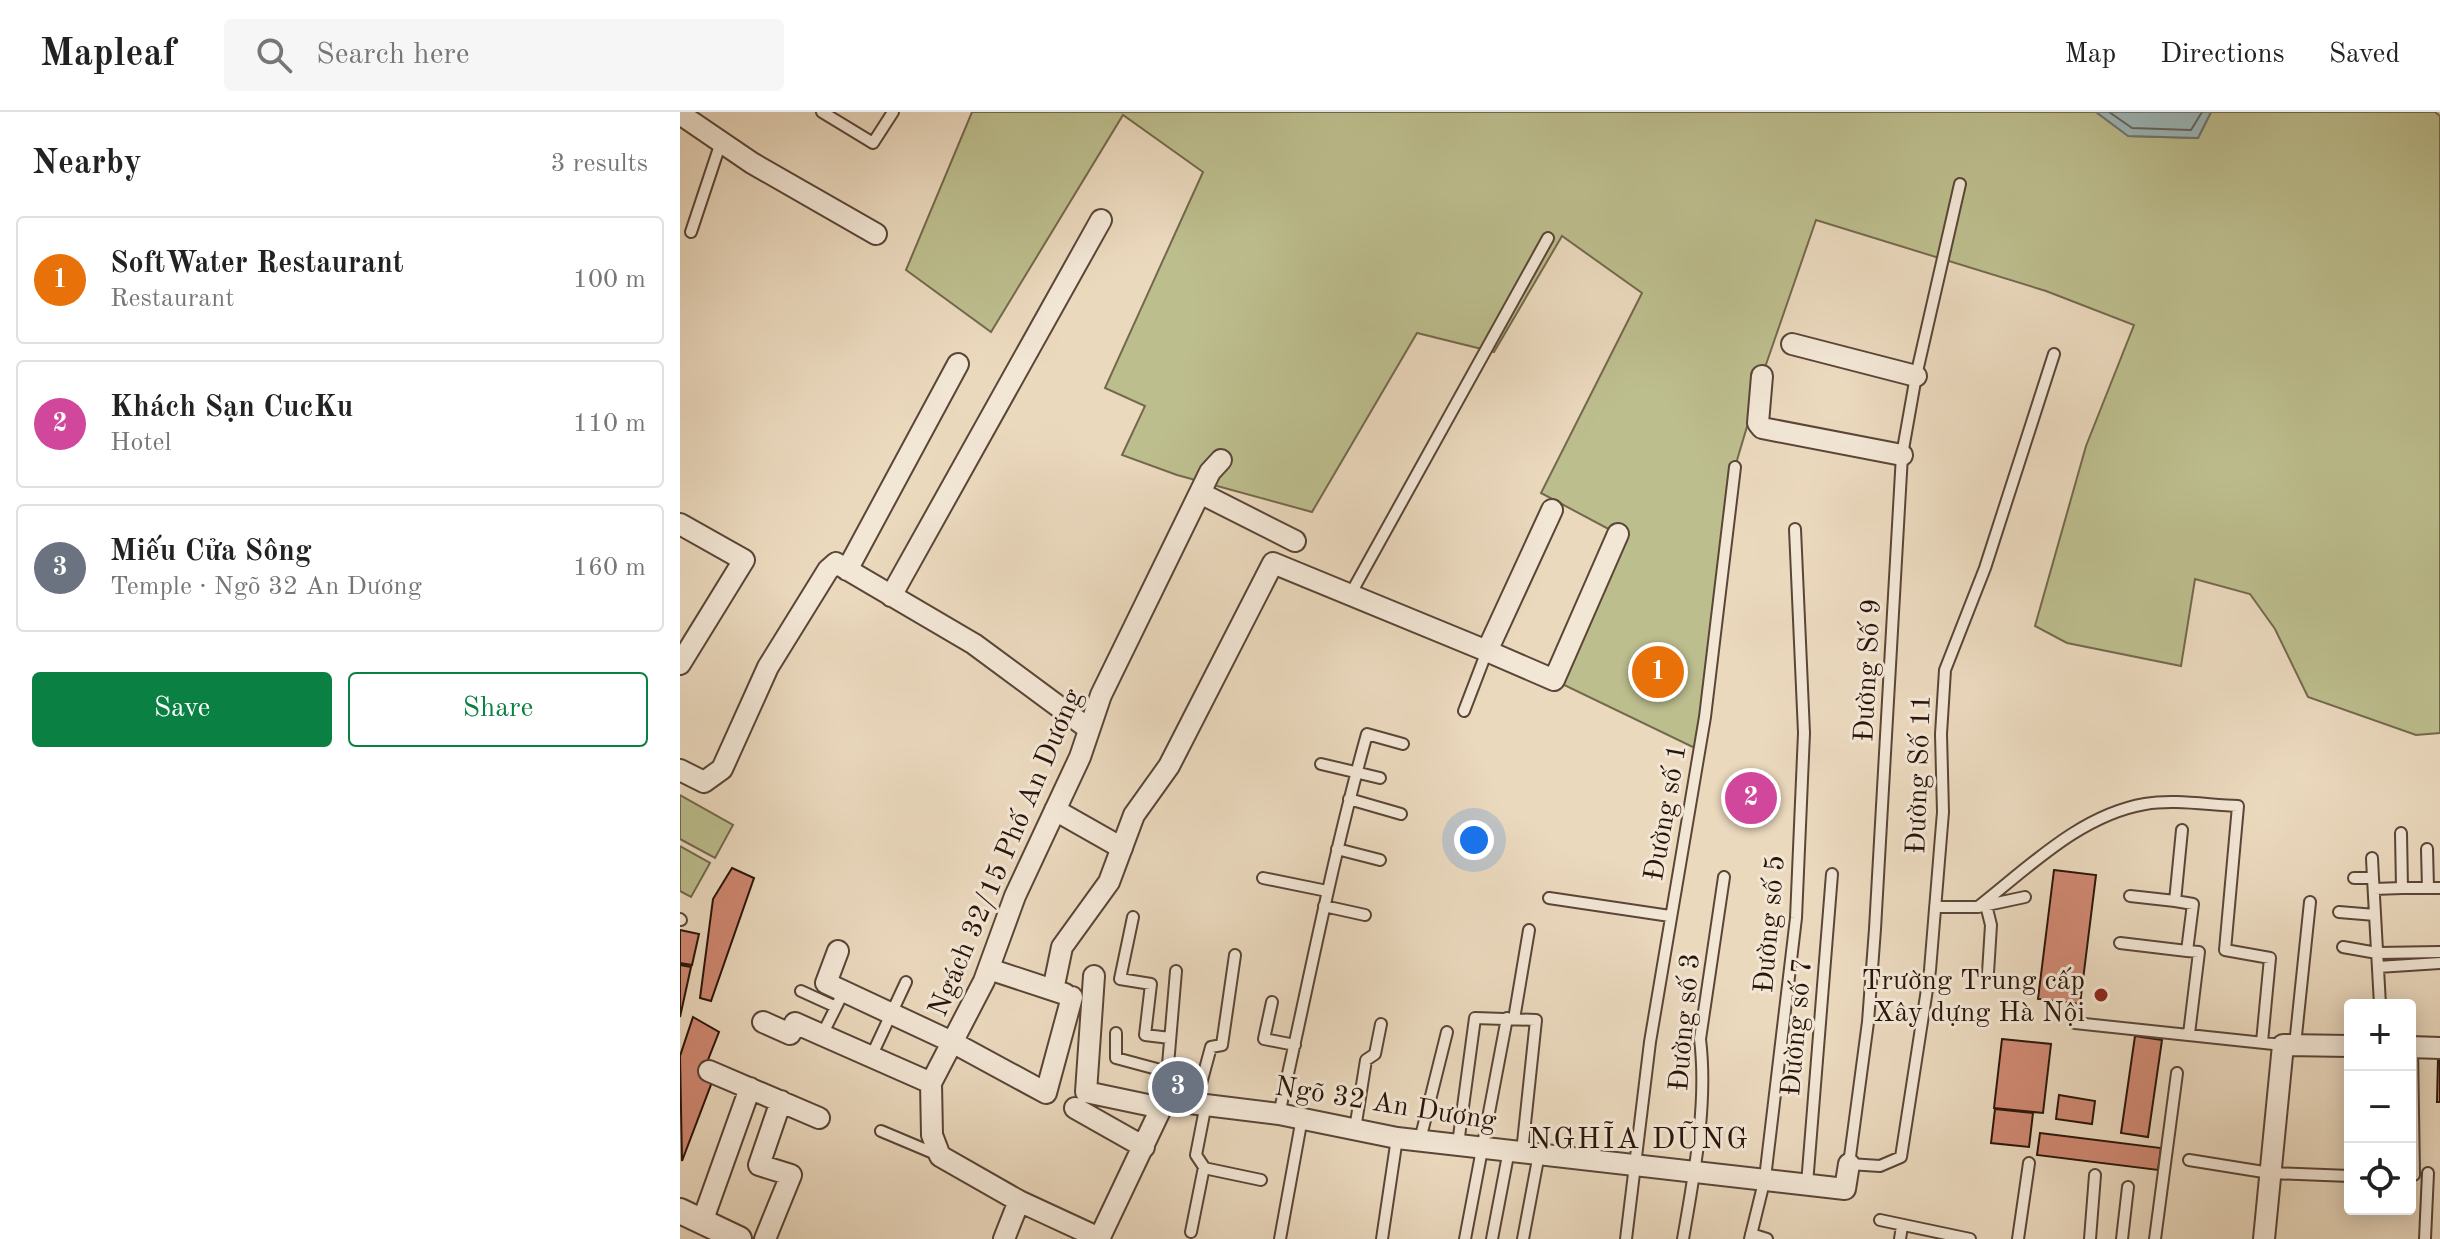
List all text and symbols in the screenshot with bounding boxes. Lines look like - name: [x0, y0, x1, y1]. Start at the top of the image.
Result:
- search box: [224, 19, 784, 91]
- icon: search: [252, 33, 296, 77]
- text: Mapleaf: [40, 36, 176, 74]
- text: Search here: [316, 40, 470, 70]
- text: Map: [2064, 41, 2116, 69]
- text: Directions: [2160, 41, 2285, 69]
- text: Saved: [2329, 41, 2400, 69]
- text: Nearby: [32, 147, 142, 181]
- text: 3 results: [550, 151, 648, 177]
- text: SoftWater Restaurant: [110, 249, 404, 279]
- text: 1: [52, 267, 68, 293]
- text: 100 m: [573, 267, 646, 293]
- text: Restaurant: [110, 286, 234, 312]
- text: Khách Sạn CucKu: [110, 393, 353, 423]
- text: 2: [52, 411, 68, 437]
- text: 110 m: [573, 411, 646, 437]
- text: Hotel: [110, 430, 171, 456]
- text: Miếu Cửa Sông: [110, 537, 312, 567]
- text: 3: [52, 555, 68, 581]
- text: 160 m: [573, 555, 646, 581]
- text: Temple · Ngõ 32 An Dương: [110, 574, 422, 600]
- street label: Đường Số 9: [1850, 598, 1887, 743]
- pin: 1: [1632, 642, 1684, 702]
- button: Save: [32, 672, 332, 747]
- button: Share: [348, 672, 648, 747]
- street label: Ngách 32/15 Phố An Dương: [924, 685, 1089, 1021]
- street label: Đường Số 11: [1902, 694, 1937, 855]
- street label: Đường số 1: [1640, 742, 1693, 883]
- pin: 2: [1725, 768, 1777, 828]
- your location: [1454, 820, 1494, 860]
- street label: Đường số 5: [1750, 854, 1791, 994]
- street label: Đường số 3: [1665, 952, 1706, 1092]
- street label: Đường số 7: [1777, 957, 1818, 1097]
- place label: Trường Trung cấp Xây dựng Hà Nội: [1862, 967, 2085, 1028]
- marker: Trường Trung cấp Xây dựng Hà Nội: [2092, 986, 2110, 1004]
- map controls: [2344, 999, 2416, 1215]
- button: +: [2344, 999, 2416, 1071]
- pin: 3: [1152, 1057, 1204, 1117]
- button: −: [2344, 1071, 2416, 1143]
- street label: Ngõ 32 An Dương: [1273, 1074, 1498, 1136]
- district label: NGHĨA DŨNG: [1528, 1120, 1750, 1155]
- button: locate: [2344, 1143, 2416, 1215]

